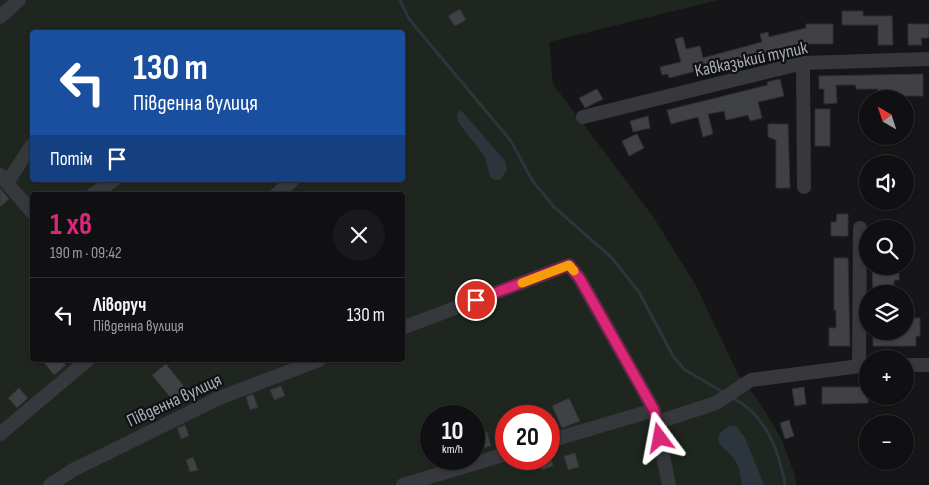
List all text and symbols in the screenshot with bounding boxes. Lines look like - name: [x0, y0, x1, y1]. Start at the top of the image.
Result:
- street label: Кавказький тупик: [693, 37, 810, 82]
- text: 130 m: [133, 47, 208, 90]
- icon: left: [50, 50, 115, 115]
- text: Південна вулиця: [133, 90, 258, 117]
- north arrow: [859, 90, 914, 145]
- map controls: [859, 90, 914, 470]
- icon: arrive: [103, 145, 131, 173]
- text: Потім: [50, 148, 93, 171]
- button: sound: [859, 155, 914, 210]
- text: 1 хв: [50, 207, 92, 243]
- button: close: [333, 209, 385, 261]
- button: search: [859, 220, 914, 275]
- text: 190 m · 09:42: [50, 244, 122, 263]
- pin: [455, 279, 497, 321]
- button: layers: [859, 285, 914, 340]
- icon: arrive: [462, 286, 490, 314]
- text: Ліворуч: [93, 294, 146, 317]
- icon: left: [50, 301, 78, 329]
- text: 130 m: [347, 304, 385, 327]
- text: Південна вулиця: [93, 317, 184, 336]
- button: +: [859, 350, 914, 405]
- street label: Південна вулиця: [123, 369, 225, 432]
- speed limit sign: 20: [495, 405, 560, 470]
- position arrow: [633, 411, 685, 463]
- button: −: [859, 415, 914, 470]
- text: 10: [442, 416, 463, 447]
- text: km/h: [442, 442, 463, 457]

